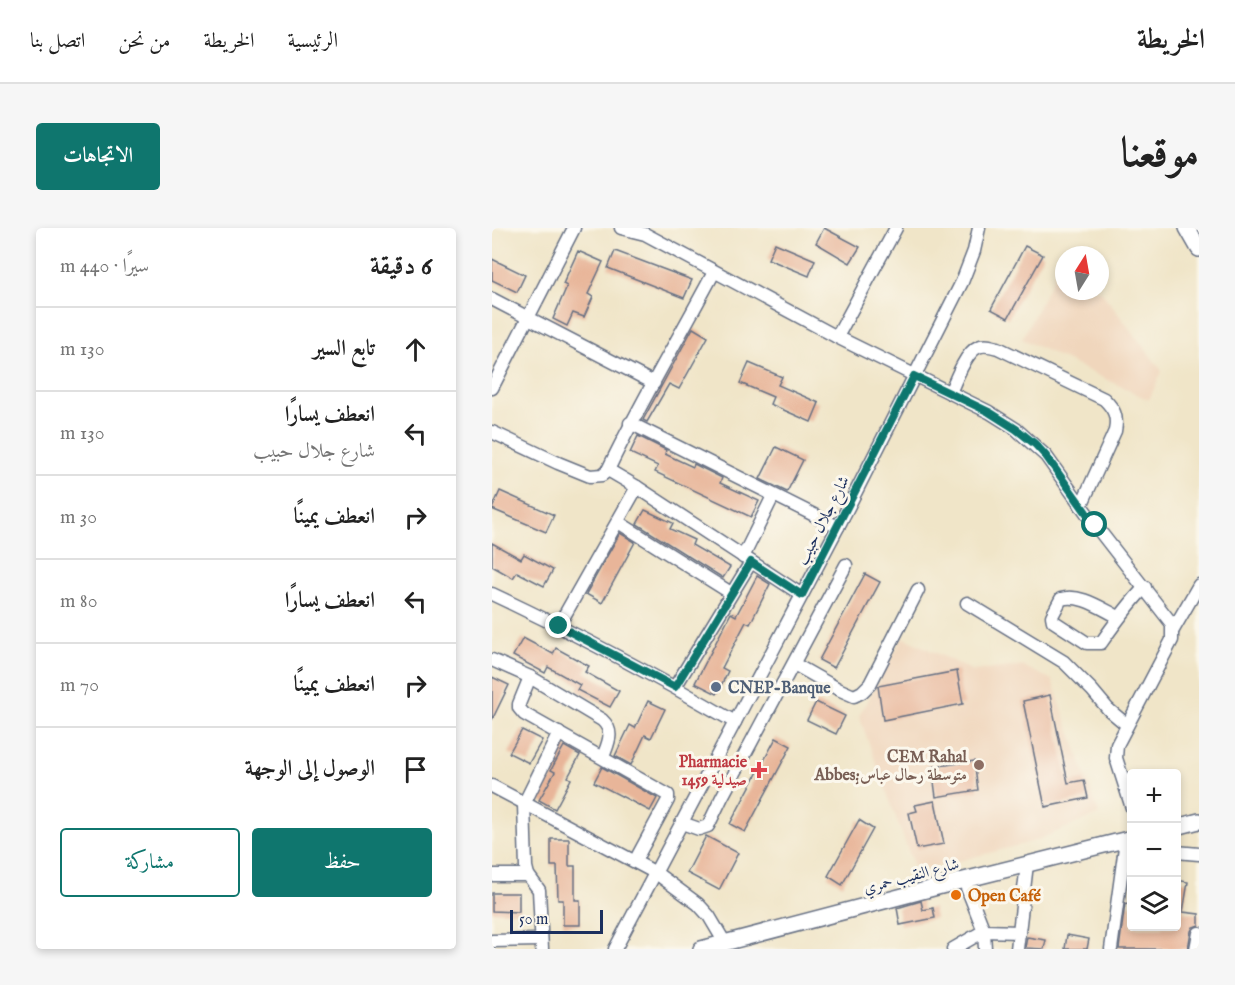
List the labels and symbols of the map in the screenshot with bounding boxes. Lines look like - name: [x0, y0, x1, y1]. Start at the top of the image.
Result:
- north arrow: [1055, 246, 1109, 300]
- street label: شارع جلال حبيب: [793, 473, 857, 570]
- route start: [1081, 511, 1107, 537]
- route end: [545, 612, 571, 638]
- place label: CNEP-Banque: [728, 679, 831, 699]
- marker: CNEP-Banque: [709, 680, 723, 694]
- place label: CEM Rahal Abbes;متوسطة رحال عباس: [814, 748, 968, 786]
- place label: Pharmacie 1459 صيدلية: [679, 753, 748, 791]
- marker: CEM Rahal Abbes;متوسطة رحال عباس: [972, 758, 986, 772]
- marker: Pharmacie 1459 صيدلية: [752, 763, 766, 777]
- street label: شارع النقيب حمري: [861, 855, 962, 901]
- place label: Open Café: [968, 887, 1041, 907]
- marker: Open Café: [949, 888, 963, 902]
- scale bar: [510, 907, 603, 934]

